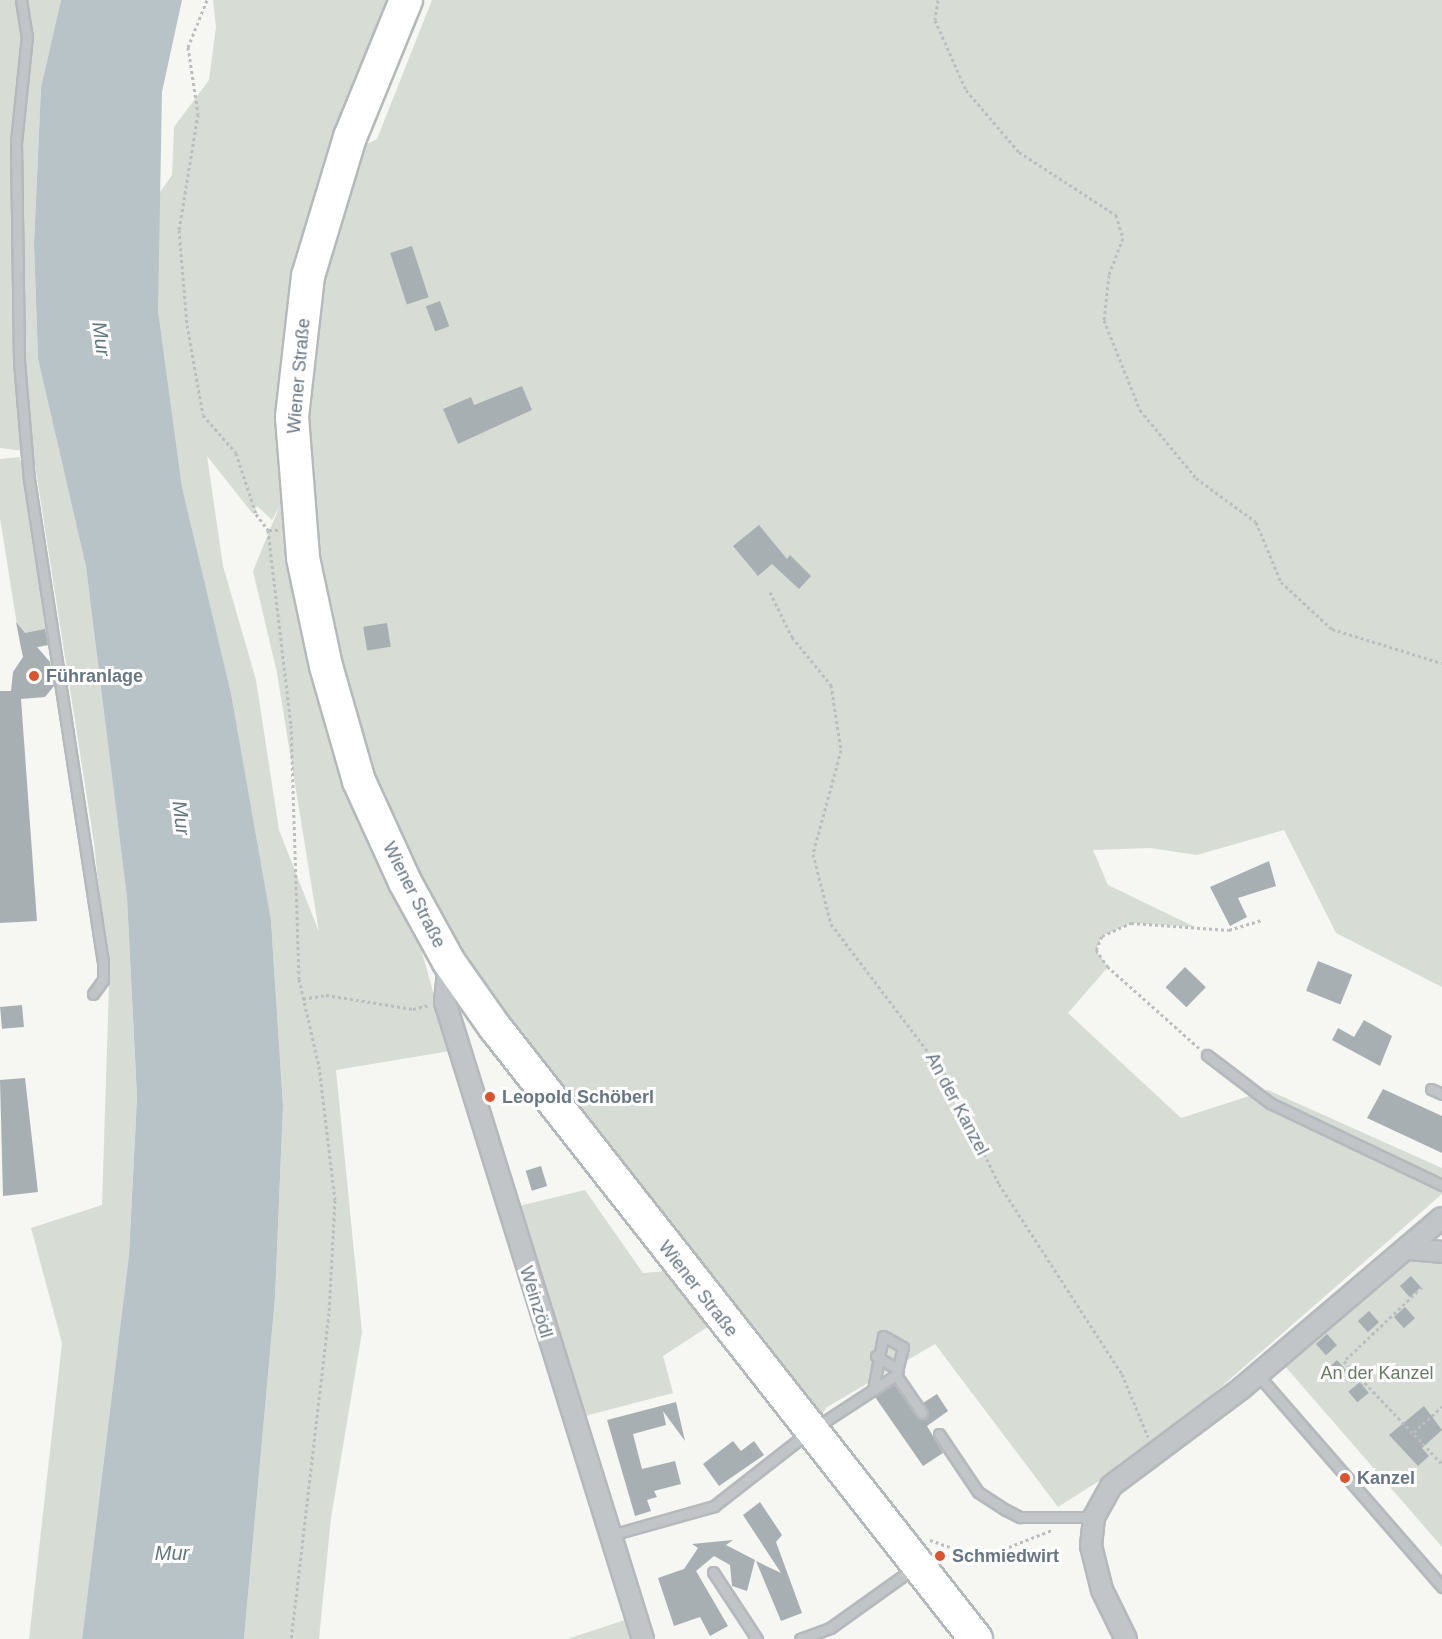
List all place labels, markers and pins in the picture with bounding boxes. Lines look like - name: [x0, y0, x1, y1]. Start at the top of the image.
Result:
- place label: Führanlage: [46, 665, 143, 687]
- marker: Führanlage: [27, 669, 41, 683]
- place label: Leopold Schöberl: [502, 1086, 654, 1108]
- marker: Leopold Schöberl: [483, 1090, 497, 1104]
- place label: Kanzel: [1357, 1467, 1415, 1489]
- marker: Kanzel: [1338, 1471, 1352, 1485]
- place label: Schmiedwirt: [952, 1545, 1059, 1567]
- marker: Schmiedwirt: [933, 1549, 947, 1563]

